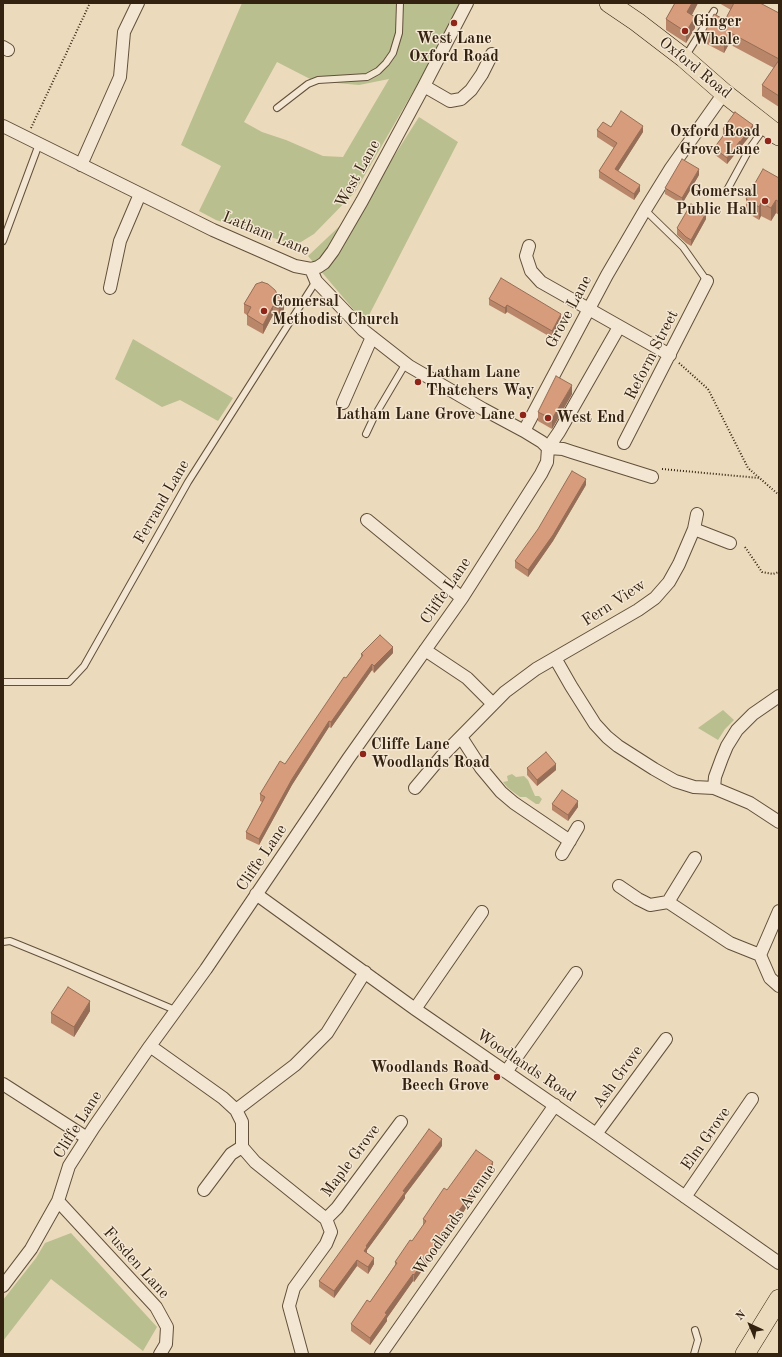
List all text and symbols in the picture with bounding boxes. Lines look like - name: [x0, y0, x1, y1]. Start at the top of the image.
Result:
- place label: Ginger Whale: [693, 12, 742, 50]
- marker: West Lane Oxford Road: [449, 18, 459, 28]
- marker: Ginger Whale: [680, 26, 690, 36]
- place label: West Lane Oxford Road: [409, 29, 499, 67]
- street label: Oxford Road: [655, 33, 735, 103]
- place label: Oxford Road Grove Lane: [670, 122, 760, 160]
- marker: Oxford Road Grove Lane: [763, 136, 773, 146]
- street label: West Lane: [332, 137, 384, 211]
- place label: Gomersal Public Hall: [676, 182, 757, 220]
- marker: Gomersal Public Hall: [760, 196, 770, 206]
- street label: Latham Lane: [219, 208, 313, 260]
- street label: Grove Lane: [542, 272, 596, 352]
- place label: Gomersal Methodist Church: [272, 292, 399, 330]
- marker: Gomersal Methodist Church: [259, 306, 269, 316]
- street label: Reform Street: [621, 307, 683, 403]
- place label: Latham Lane Thatchers Way: [426, 363, 534, 401]
- marker: Latham Lane Thatchers Way: [413, 377, 423, 387]
- place label: Latham Lane Grove Lane: [336, 405, 515, 425]
- place label: West End: [556, 408, 625, 428]
- marker: Latham Lane Grove Lane: [518, 410, 528, 420]
- marker: West End: [543, 413, 553, 423]
- street label: Ferrand Lane: [130, 456, 194, 548]
- street label: Cliffe Lane: [417, 554, 475, 628]
- street label: Fern View: [578, 575, 650, 631]
- place label: Cliffe Lane Woodlands Road: [371, 735, 490, 773]
- marker: Cliffe Lane Woodlands Road: [358, 749, 368, 759]
- street label: Cliffe Lane: [233, 821, 291, 895]
- street label: Woodlands Road: [473, 1026, 579, 1106]
- street label: Ash Grove: [589, 1042, 647, 1112]
- place label: Woodlands Road Beech Grove: [370, 1058, 489, 1096]
- marker: Woodlands Road Beech Grove: [492, 1072, 502, 1082]
- street label: Cliffe Lane: [50, 1088, 106, 1162]
- street label: Elm Grove: [677, 1104, 735, 1174]
- street label: Maple Grove: [317, 1121, 385, 1201]
- street label: Woodlands Avenue: [410, 1161, 500, 1279]
- street label: Fusden Lane: [99, 1223, 173, 1303]
- north arrow: [730, 1305, 770, 1345]
- text: N: [734, 1309, 748, 1323]

